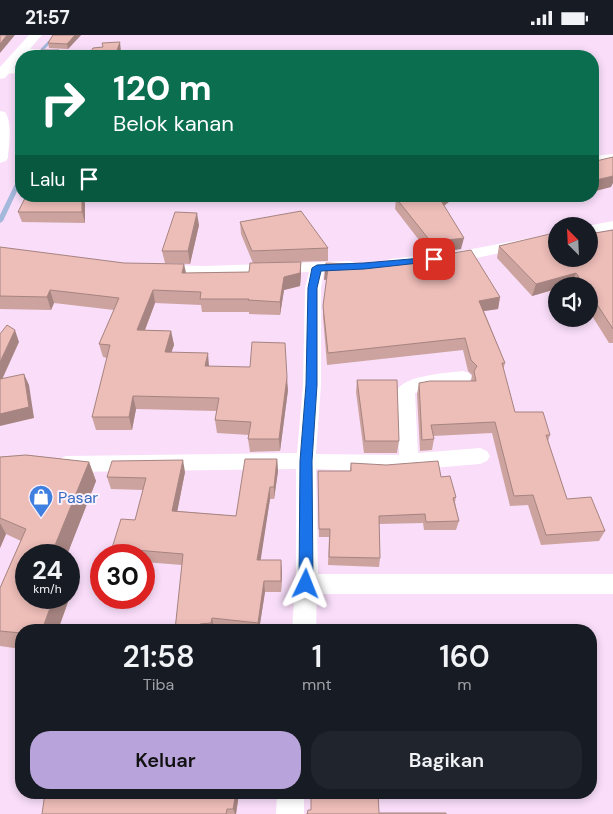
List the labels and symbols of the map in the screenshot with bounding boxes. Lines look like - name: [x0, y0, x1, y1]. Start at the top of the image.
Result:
- north arrow: [548, 217, 598, 267]
- pin: [413, 238, 455, 280]
- shop icon: Pasar: [28, 484, 54, 518]
- place label: Pasar: [58, 487, 98, 508]
- speed limit sign: 30: [90, 544, 155, 609]
- position arrow: [279, 557, 331, 609]

